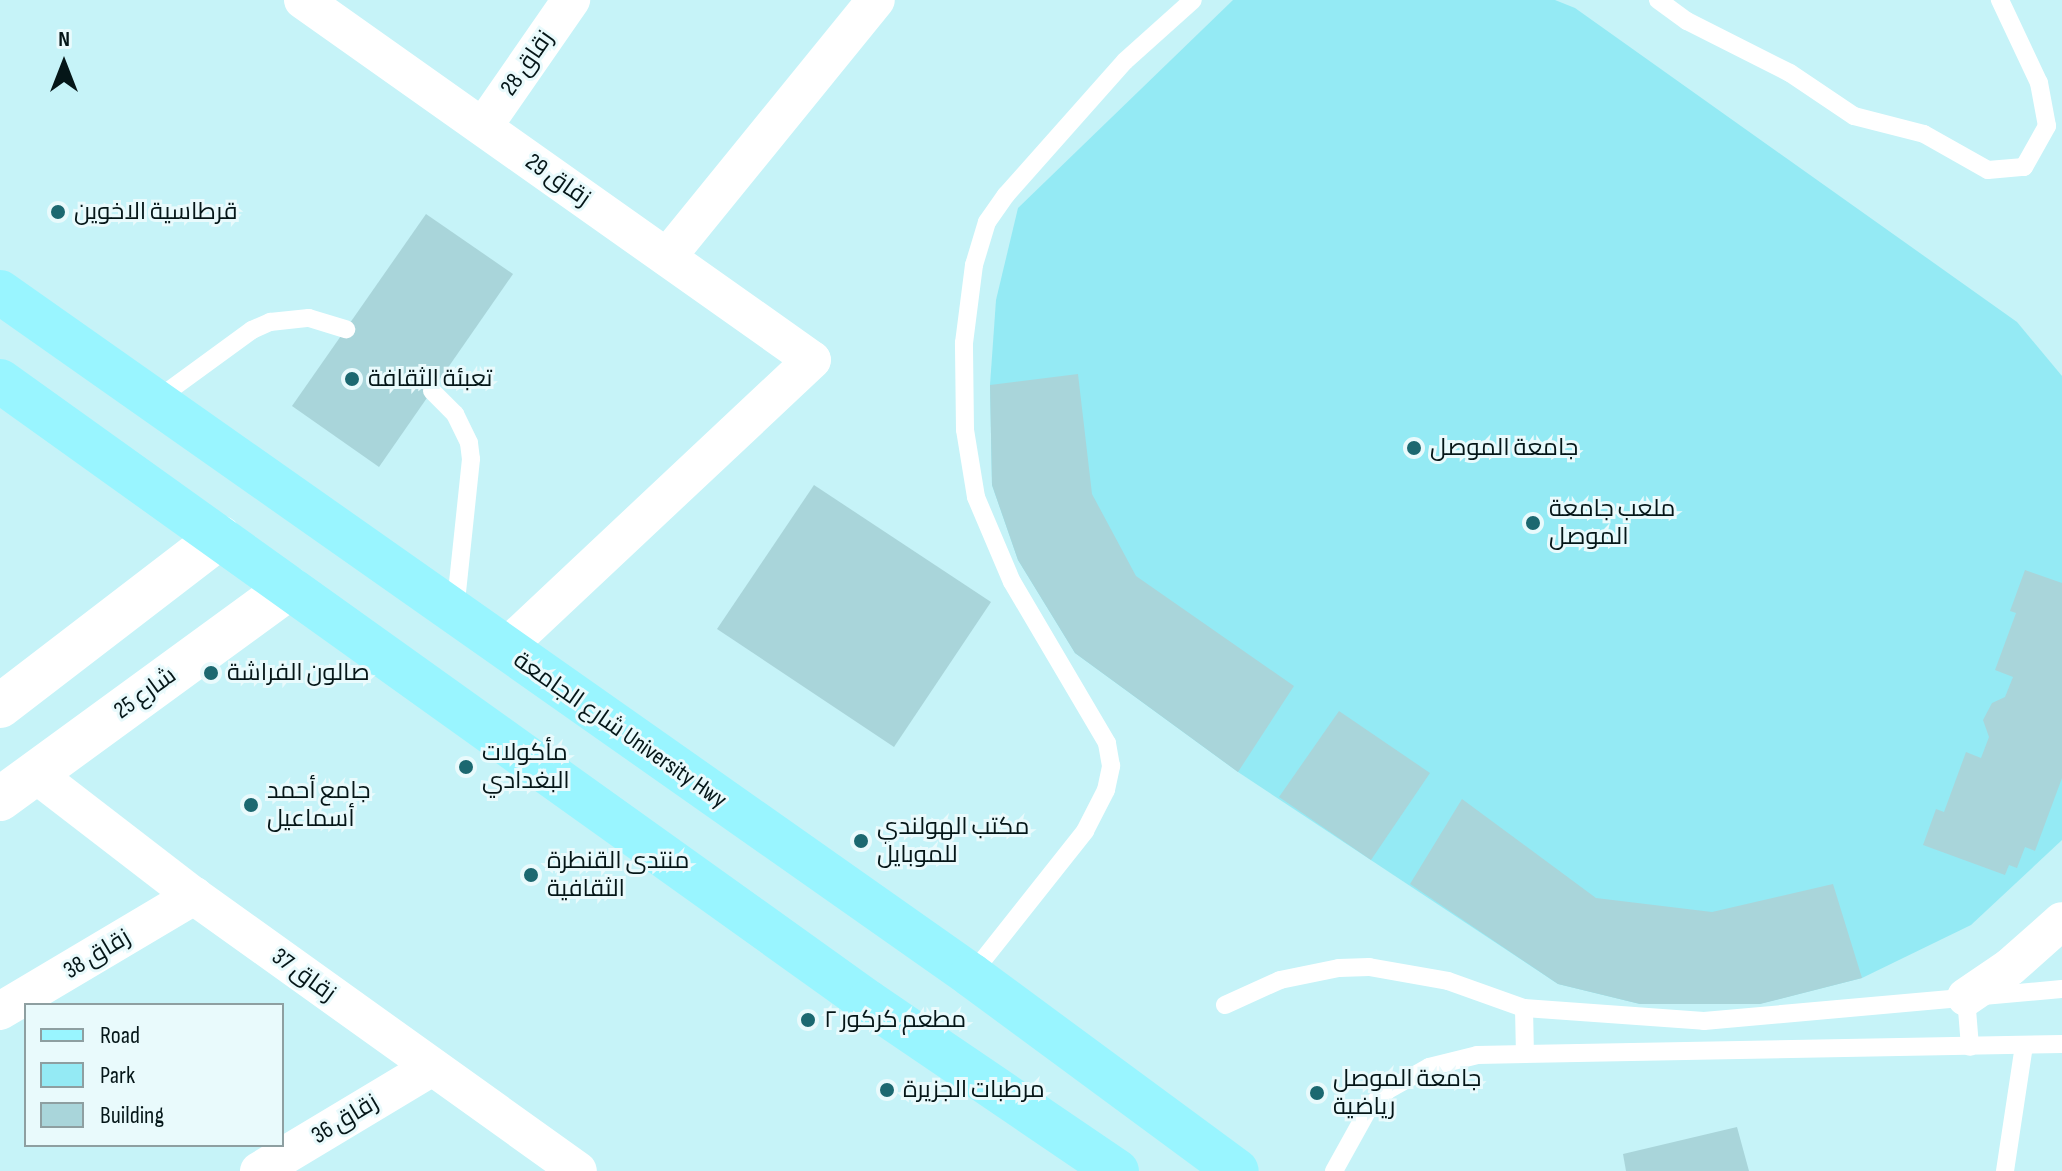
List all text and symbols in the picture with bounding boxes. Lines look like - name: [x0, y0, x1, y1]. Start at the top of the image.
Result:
- north arrow: [24, 24, 104, 104]
- street label: زقاق 28: [494, 25, 560, 101]
- text: N: [58, 26, 70, 53]
- street label: زقاق 29: [520, 147, 596, 213]
- place label: قرطاسية الاخوين: [74, 198, 238, 226]
- marker: قرطاسية الاخوين: [49, 203, 67, 221]
- place label: تعبئة الثقافة: [368, 365, 492, 393]
- marker: تعبئة الثقافة: [343, 370, 361, 388]
- place label: جامعة الموصل: [1430, 434, 1578, 462]
- marker: جامعة الموصل: [1405, 439, 1423, 457]
- place label: ملعب جامعة الموصل: [1549, 495, 1675, 551]
- marker: ملعب جامعة الموصل: [1524, 514, 1542, 532]
- street label: شارع الجامعة University Hwy: [508, 645, 732, 815]
- place label: صالون الفراشة: [227, 659, 370, 687]
- street label: شارع 25: [108, 661, 182, 725]
- marker: صالون الفراشة: [202, 664, 220, 682]
- place label: مأكولات البغدادي: [482, 739, 570, 795]
- marker: مأكولات البغدادي: [457, 758, 475, 776]
- place label: جامع أحمد أسماعيل: [267, 777, 371, 833]
- marker: جامع أحمد أسماعيل: [242, 796, 260, 814]
- place label: مكتب الهولندي للموبايل: [877, 813, 1029, 869]
- marker: مكتب الهولندي للموبايل: [852, 832, 870, 850]
- place label: منتدى القنطرة الثقافية: [547, 847, 689, 903]
- marker: منتدى القنطرة الثقافية: [522, 866, 540, 884]
- street label: زقاق 38: [58, 923, 136, 985]
- street label: زقاق 37: [266, 942, 342, 1008]
- legend: [24, 1003, 284, 1147]
- place label: مطعم كركور ٢: [824, 1006, 966, 1034]
- marker: مطعم كركور ٢: [799, 1011, 817, 1029]
- text: Road: [100, 1021, 140, 1050]
- text: Park: [100, 1061, 135, 1090]
- place label: جامعة الموصل رياضية: [1333, 1065, 1481, 1121]
- place label: مرطبات الجزيرة: [903, 1076, 1045, 1104]
- marker: مرطبات الجزيرة: [878, 1081, 896, 1099]
- marker: جامعة الموصل رياضية: [1308, 1084, 1326, 1102]
- street label: زقاق 36: [306, 1088, 384, 1150]
- text: Building: [100, 1101, 164, 1130]

